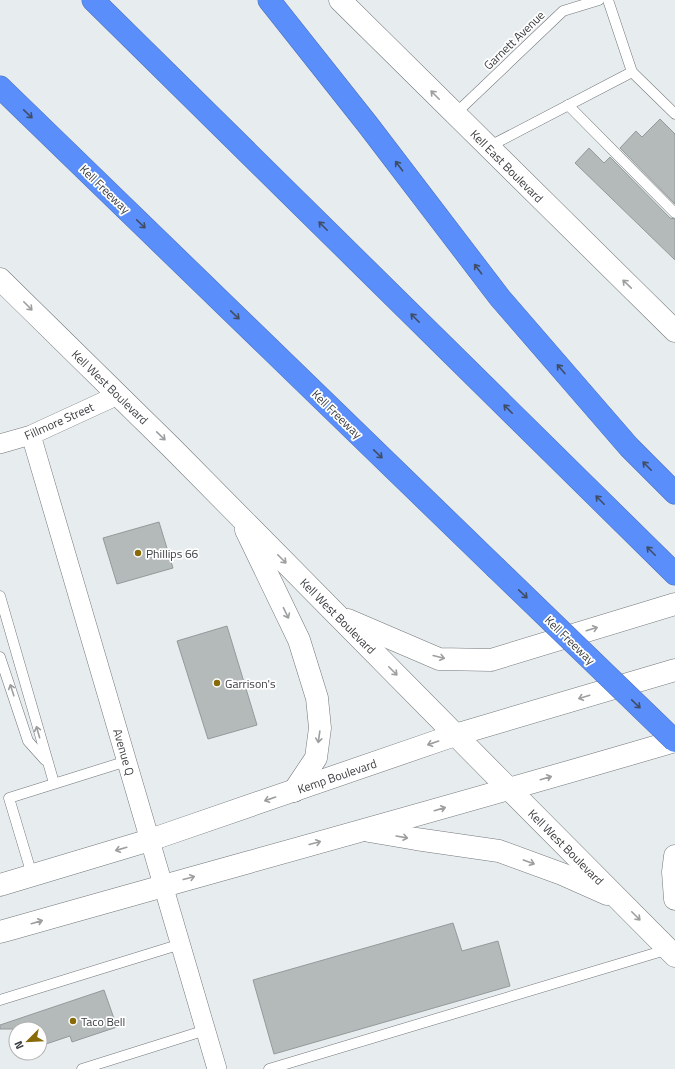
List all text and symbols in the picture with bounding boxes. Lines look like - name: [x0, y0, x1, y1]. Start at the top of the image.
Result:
- street label: Garnett Avenue: [479, 6, 549, 74]
- one-way arrow: [430, 90, 440, 99]
- one-way arrow: [23, 109, 33, 119]
- street label: Kell East Boulevard: [466, 125, 548, 207]
- street label: Kell Freeway: [75, 160, 135, 218]
- one-way arrow: [394, 160, 403, 171]
- one-way arrow: [136, 219, 146, 229]
- one-way arrow: [318, 221, 327, 231]
- one-way arrow: [473, 263, 482, 274]
- one-way arrow: [622, 279, 632, 289]
- one-way arrow: [23, 301, 33, 311]
- one-way arrow: [230, 310, 240, 320]
- one-way arrow: [410, 313, 420, 322]
- street label: Kell West Boulevard: [67, 345, 153, 429]
- one-way arrow: [556, 363, 565, 374]
- street label: Kell Freeway: [307, 385, 367, 443]
- street label: Fillmore Street: [21, 397, 98, 445]
- one-way arrow: [503, 404, 513, 414]
- one-way arrow: [156, 432, 166, 441]
- one-way arrow: [373, 449, 383, 459]
- one-way arrow: [642, 461, 652, 471]
- one-way arrow: [595, 495, 605, 505]
- place label: Phillips 66: [146, 544, 199, 563]
- one-way arrow: [646, 546, 656, 556]
- marker: Phillips 66: [133, 548, 143, 558]
- one-way arrow: [277, 554, 287, 564]
- street label: Kell West Boulevard: [296, 574, 380, 658]
- one-way arrow: [518, 589, 528, 599]
- one-way arrow: [283, 607, 290, 619]
- street label: Kell Freeway: [540, 611, 600, 669]
- one-way arrow: [585, 625, 598, 632]
- one-way arrow: [432, 654, 445, 662]
- one-way arrow: [388, 666, 397, 676]
- place label: Garrison's: [225, 674, 276, 693]
- marker: Garrison's: [212, 678, 222, 688]
- one-way arrow: [8, 684, 15, 697]
- one-way arrow: [578, 694, 591, 701]
- one-way arrow: [631, 699, 641, 709]
- one-way arrow: [34, 726, 42, 739]
- street label: Avenue Q: [108, 726, 140, 778]
- one-way arrow: [315, 730, 323, 743]
- one-way arrow: [426, 740, 439, 747]
- street label: Kemp Boulevard: [295, 754, 379, 798]
- one-way arrow: [540, 774, 553, 781]
- one-way arrow: [264, 796, 277, 803]
- one-way arrow: [433, 804, 446, 812]
- street label: Kell West Boulevard: [524, 805, 608, 889]
- one-way arrow: [395, 833, 408, 841]
- one-way arrow: [308, 839, 321, 846]
- one-way arrow: [114, 846, 127, 853]
- one-way arrow: [523, 858, 535, 866]
- one-way arrow: [183, 874, 196, 881]
- one-way arrow: [631, 911, 641, 921]
- one-way arrow: [31, 917, 44, 925]
- place label: Taco Bell: [81, 1012, 125, 1031]
- marker: Taco Bell: [68, 1016, 78, 1026]
- north arrow: [8, 1021, 48, 1061]
- text: N: [10, 1038, 28, 1052]

